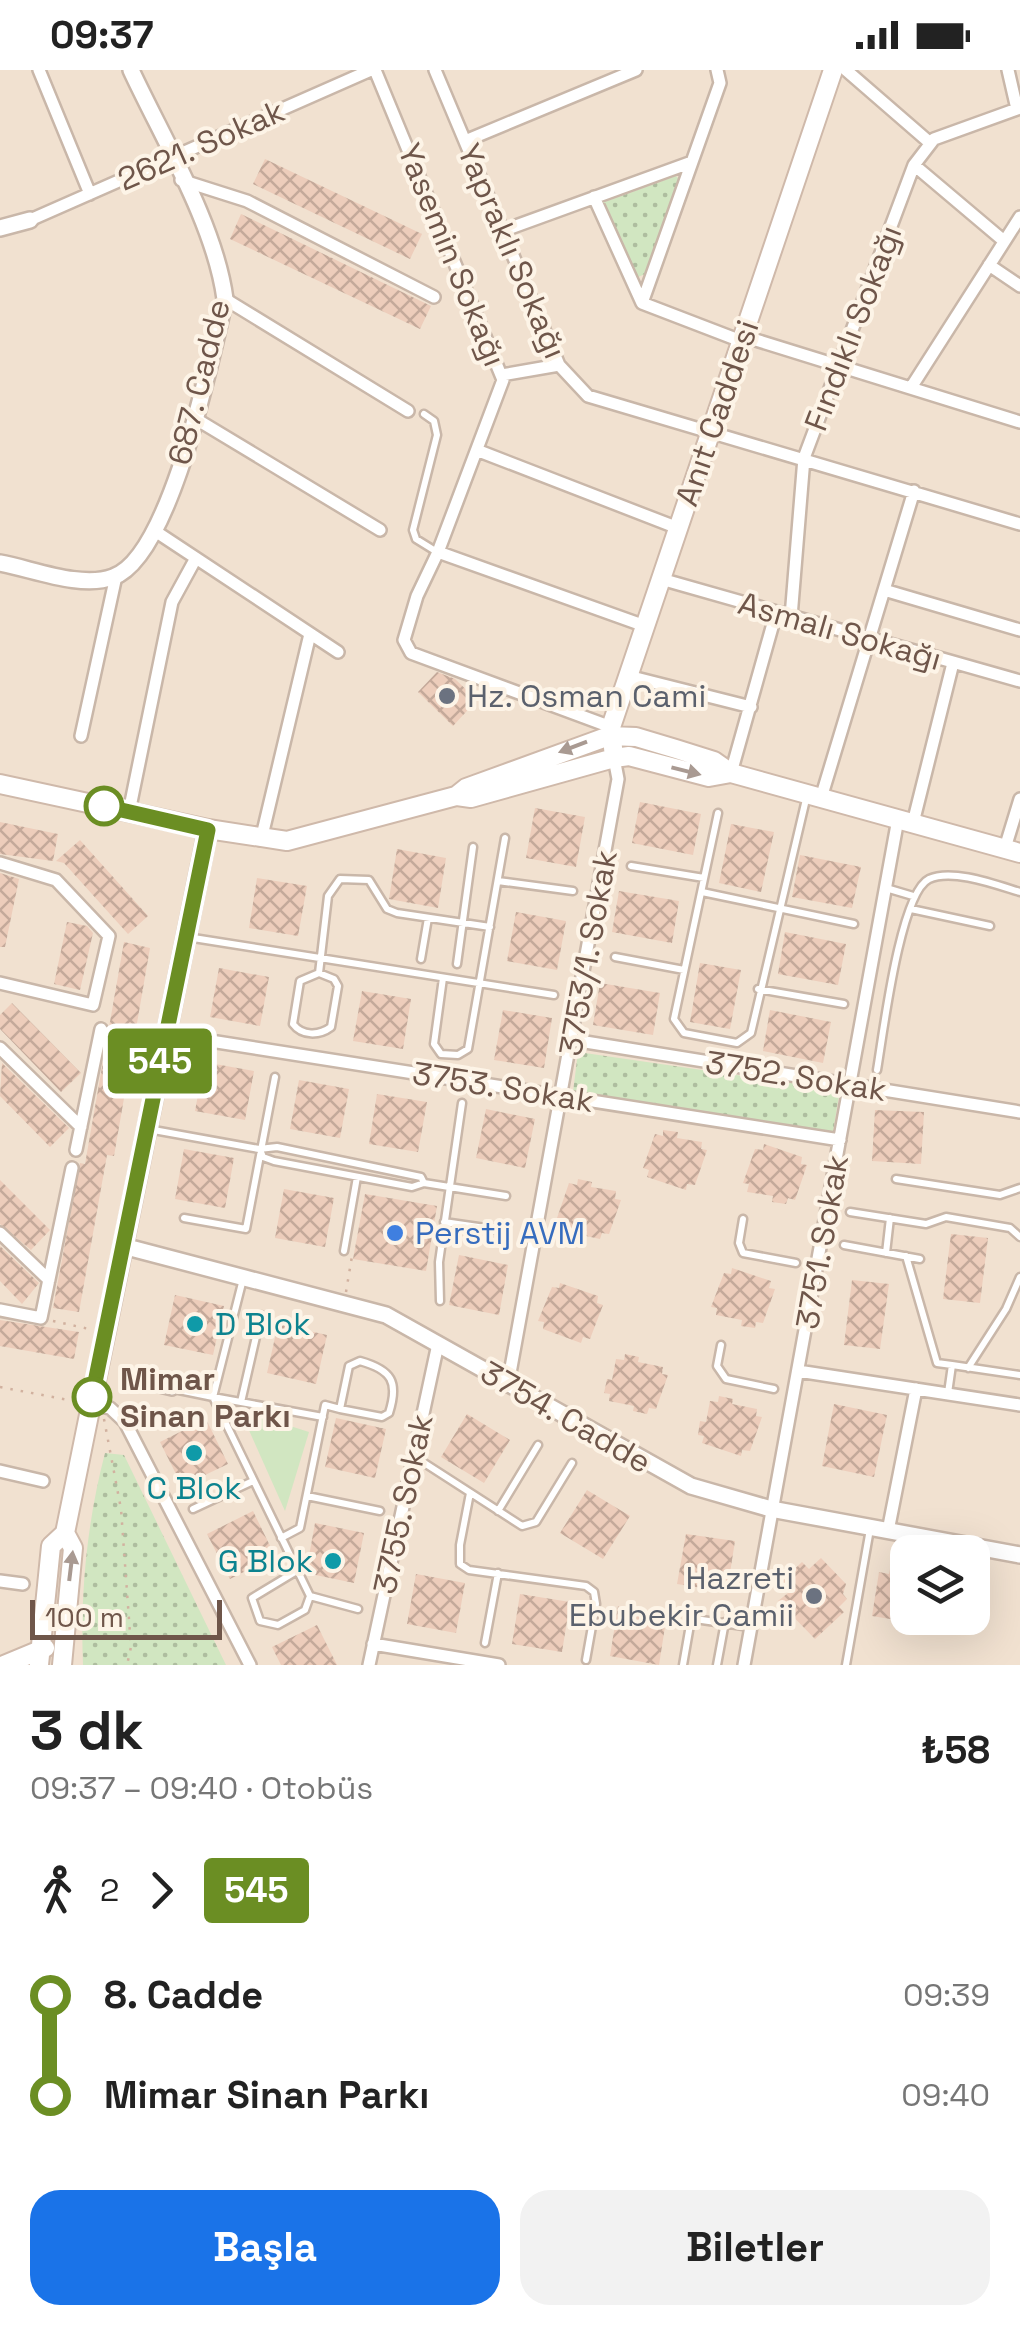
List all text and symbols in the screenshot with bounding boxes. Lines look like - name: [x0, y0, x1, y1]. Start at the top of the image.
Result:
- text: 09:37: [50, 11, 154, 59]
- street label: 2621. Sokak: [111, 90, 291, 200]
- street label: Yasemin Sokağı: [389, 138, 515, 372]
- street label: Yapraklı Sokağı: [449, 138, 575, 364]
- street label: Fındıklı Sokağı: [795, 220, 911, 436]
- street label: 687. Cadde: [159, 295, 239, 469]
- street label: Anıt Caddesi: [667, 315, 767, 511]
- street label: Asmalı Sokağı: [734, 583, 946, 679]
- place label: Hz. Osman Cami: [467, 676, 706, 716]
- marker: Hz. Osman Cami: [436, 685, 458, 707]
- one-way arrow: [557, 740, 587, 755]
- one-way arrow: [671, 763, 702, 779]
- unlabelled marker: [85, 787, 123, 825]
- street label: 3753/1. Sokak: [550, 847, 626, 1059]
- line badge: 545: [102, 1028, 218, 1094]
- text: 545: [128, 1039, 192, 1083]
- street label: 3752. Sokak: [703, 1042, 889, 1110]
- street label: 3753. Sokak: [410, 1053, 596, 1121]
- street label: 3751. Sokak: [787, 1152, 857, 1332]
- place label: Perstij AVM: [415, 1213, 585, 1253]
- marker: Perstij AVM: [384, 1222, 406, 1244]
- place label: D Blok: [215, 1304, 310, 1344]
- marker: D Blok: [184, 1313, 206, 1335]
- street label: 3754. Cadde: [474, 1352, 658, 1482]
- place label: Mimar Sinan Parkı: [120, 1359, 291, 1436]
- marker: Mimar Sinan Parkı: [73, 1378, 111, 1416]
- street label: 3755. Sokak: [364, 1410, 442, 1598]
- marker: C Blok: [183, 1442, 205, 1464]
- place label: C Blok: [147, 1468, 241, 1508]
- map controls: [890, 1535, 990, 1635]
- button: layers: [890, 1535, 990, 1635]
- place label: G Blok: [218, 1541, 313, 1581]
- one-way arrow: [63, 1550, 79, 1582]
- marker: G Blok: [322, 1550, 344, 1572]
- place label: Hazreti Ebubekir Camii: [569, 1558, 794, 1635]
- marker: Hazreti Ebubekir Camii: [803, 1585, 825, 1607]
- scale bar: [30, 1595, 222, 1640]
- text: 100 m: [45, 1599, 124, 1635]
- text: 3 dk: [30, 1695, 144, 1765]
- text: ₺58: [921, 1726, 990, 1774]
- text: 09:37 – 09:40 · Otobüs: [30, 1768, 373, 1808]
- icon: walk: [30, 1863, 85, 1918]
- icon: forward: [134, 1863, 189, 1918]
- text: 545: [224, 1868, 289, 1912]
- text: 2: [100, 1870, 119, 1910]
- text: 8. Cadde: [104, 1971, 263, 2019]
- text: 09:39: [903, 1975, 990, 2015]
- text: Mimar Sinan Parkı: [104, 2071, 429, 2119]
- text: 09:40: [901, 2075, 990, 2115]
- button: Başla: [30, 2190, 500, 2305]
- button: Biletler: [520, 2190, 990, 2305]

